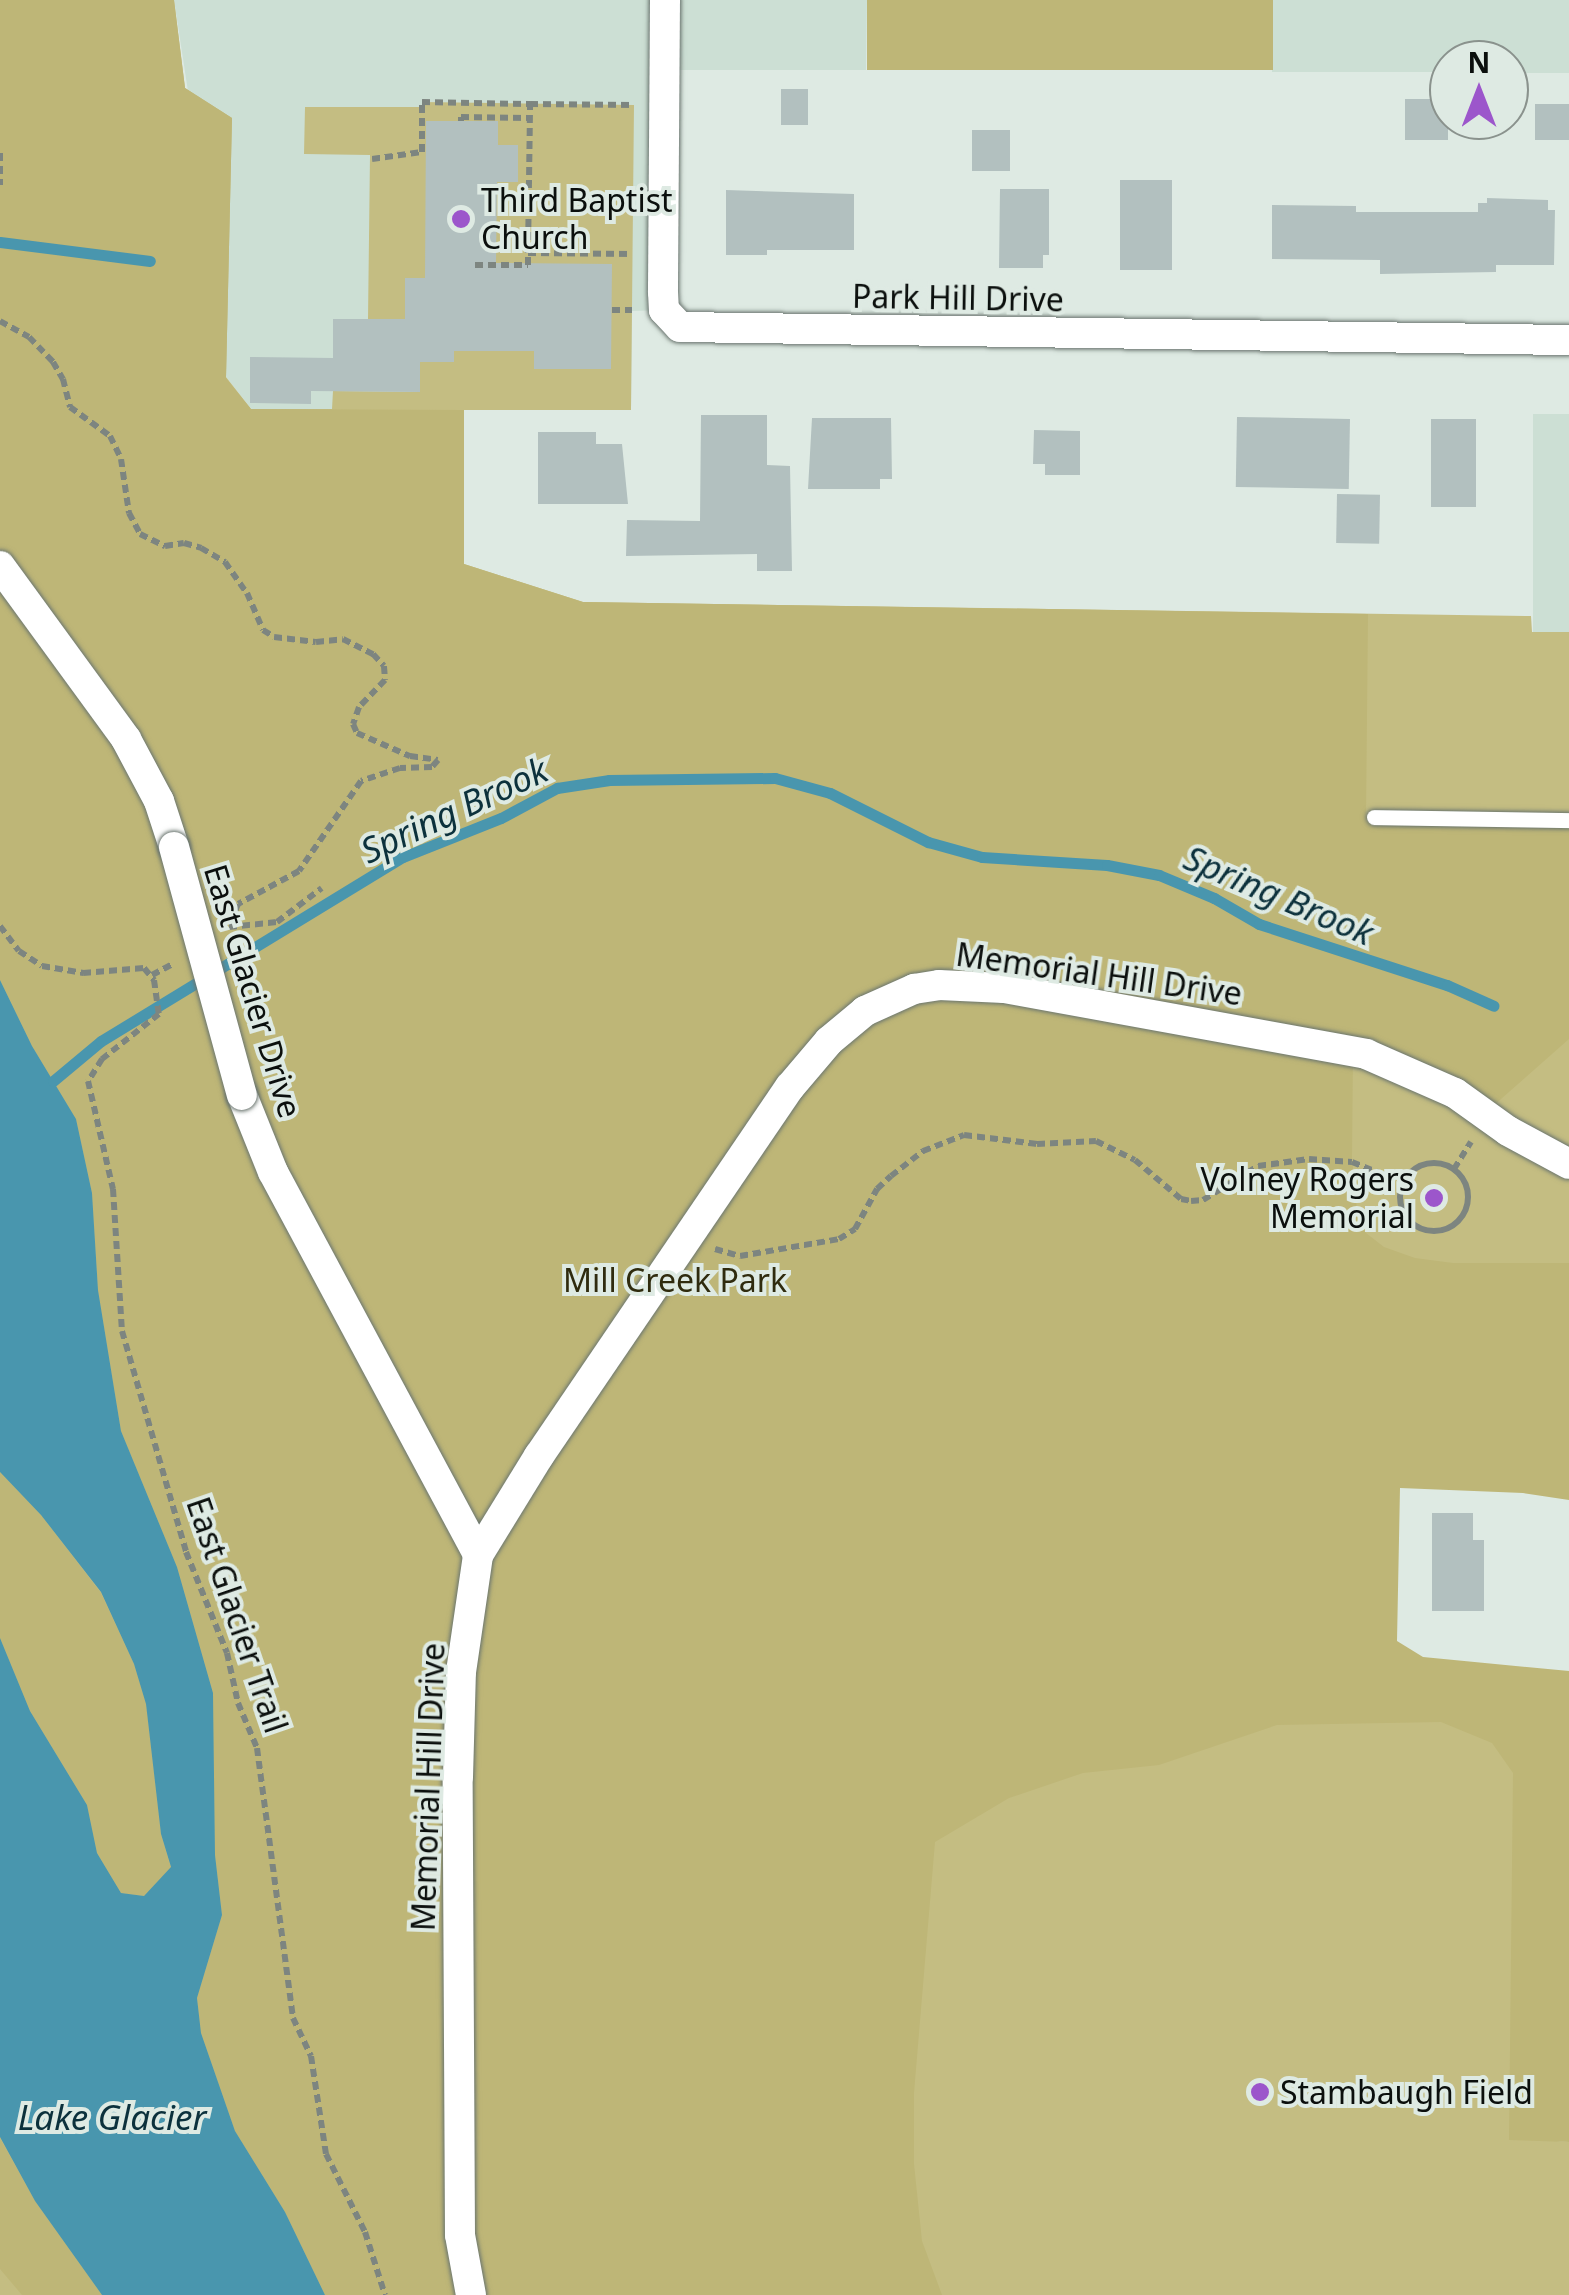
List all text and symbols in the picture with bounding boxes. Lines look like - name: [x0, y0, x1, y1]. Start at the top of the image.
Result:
- north arrow: [1429, 40, 1529, 140]
- text: N: [1468, 43, 1490, 81]
- place label: Third Baptist Church: [481, 182, 673, 257]
- marker: Third Baptist Church: [450, 208, 472, 230]
- street label: Park Hill Drive: [852, 277, 1064, 319]
- water label: Spring Brook: [354, 748, 554, 872]
- water label: Spring Brook: [1178, 836, 1380, 954]
- street label: East Glacier Drive: [196, 860, 310, 1122]
- street label: Memorial Hill Drive: [954, 935, 1244, 1013]
- place label: Volney Rogers Memorial: [1200, 1161, 1414, 1236]
- marker: Volney Rogers Memorial: [1423, 1187, 1445, 1209]
- park label: Mill Creek Park: [563, 1261, 787, 1299]
- street label: East Glacier Trail: [179, 1492, 295, 1738]
- street label: Memorial Hill Drive: [404, 1642, 452, 1932]
- place label: Stambaugh Field: [1280, 2073, 1533, 2111]
- marker: Stambaugh Field: [1249, 2081, 1271, 2103]
- water label: Lake Glacier: [18, 2096, 206, 2138]

